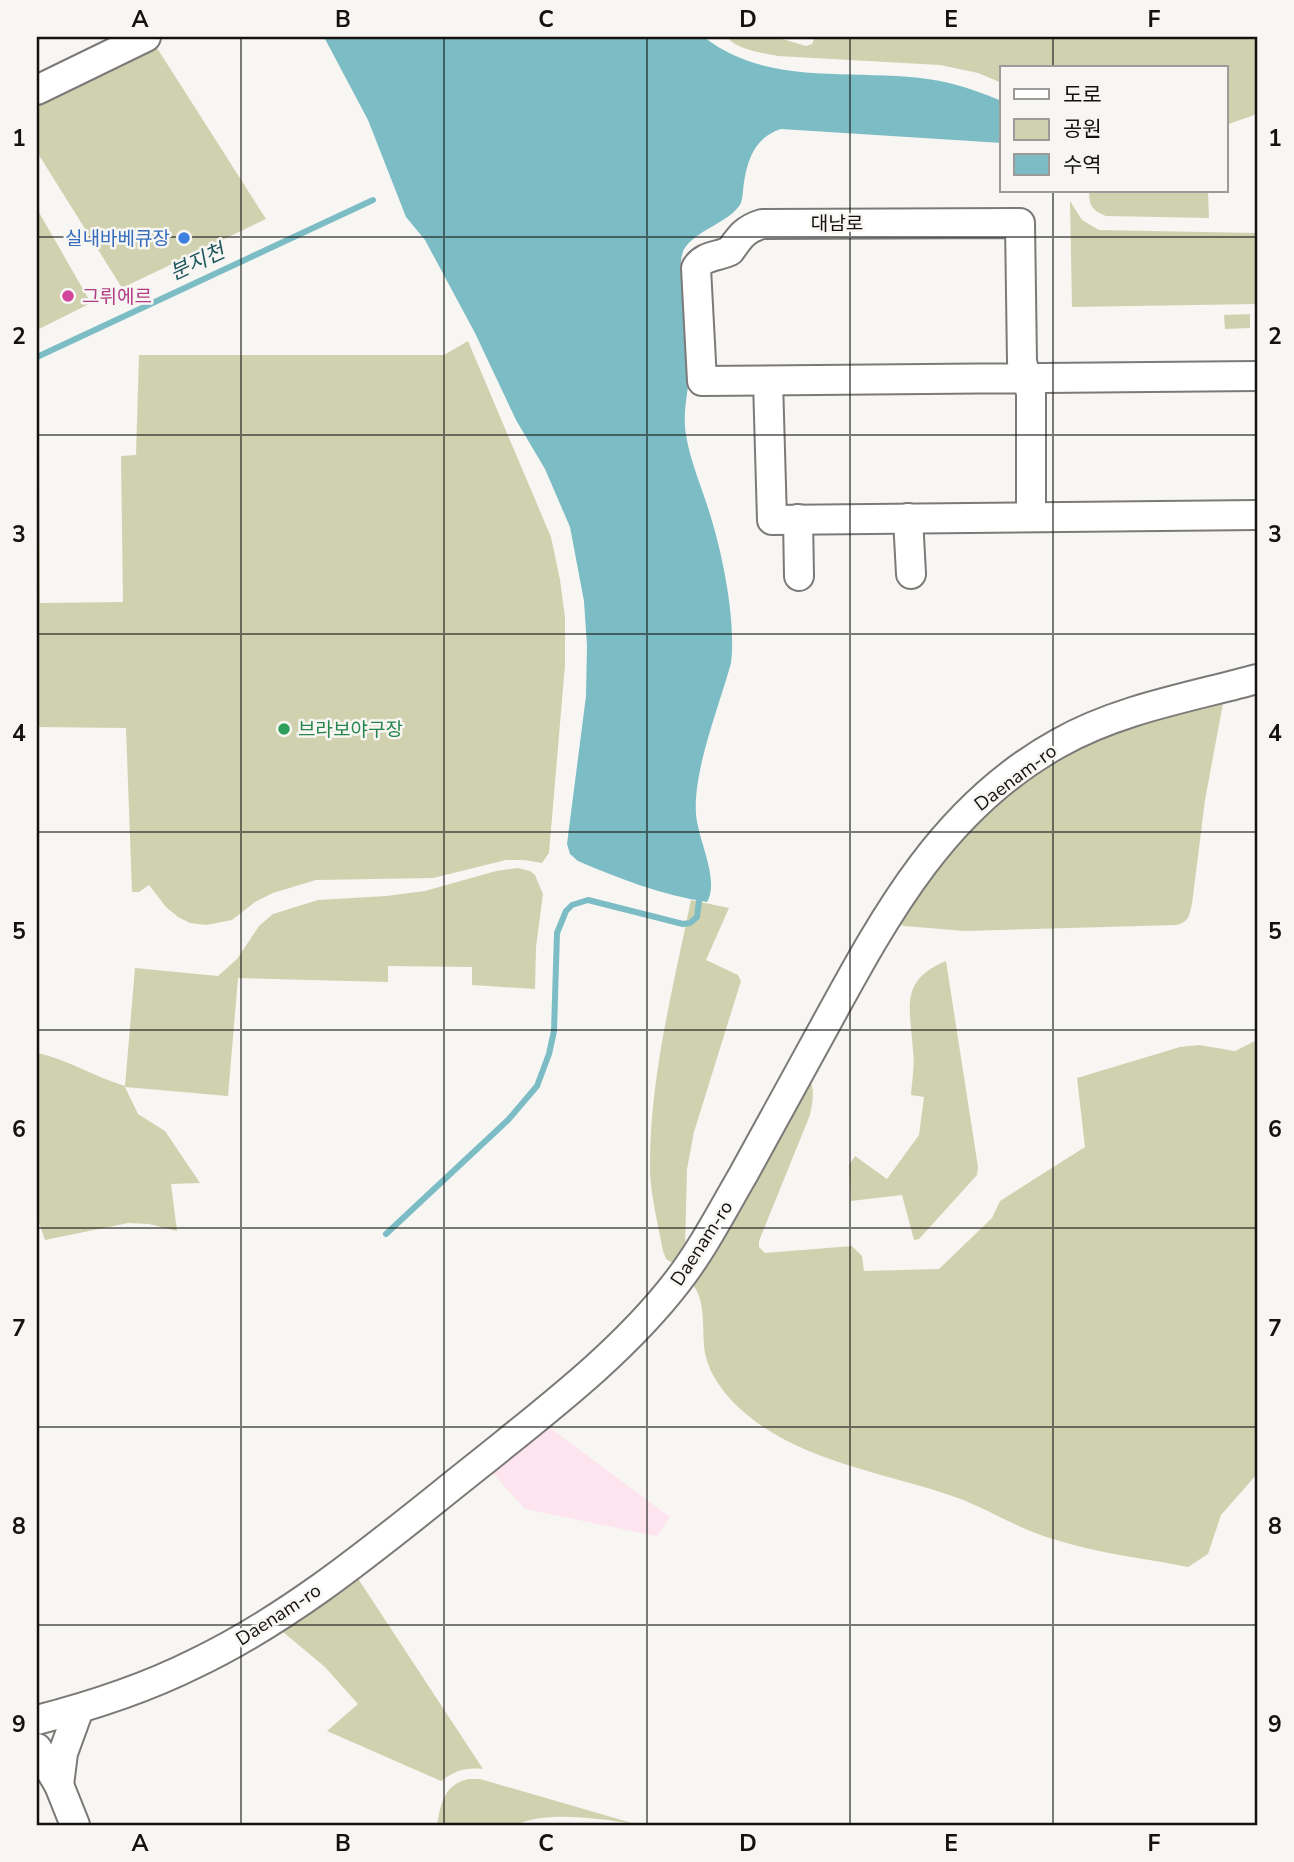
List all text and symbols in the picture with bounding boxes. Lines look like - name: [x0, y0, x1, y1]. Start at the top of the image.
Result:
- text: A: [131, 4, 149, 35]
- text: B: [335, 4, 351, 35]
- text: C: [538, 4, 554, 35]
- text: D: [739, 4, 757, 35]
- text: E: [944, 4, 958, 35]
- text: F: [1148, 4, 1161, 35]
- legend: [1000, 66, 1228, 192]
- text: 도로: [1063, 81, 1102, 109]
- text: 공원: [1063, 115, 1102, 143]
- text: 1: [12, 123, 26, 154]
- text: 1: [1268, 123, 1282, 154]
- text: 수역: [1063, 151, 1102, 179]
- street label: 대남로: [811, 211, 863, 237]
- place label: 실내바베큐장: [65, 226, 170, 252]
- marker: 실내바베큐장: [176, 230, 192, 246]
- water label: 분지천: [165, 236, 232, 287]
- place label: 그뤼에르: [82, 284, 152, 310]
- marker: 그뤼에르: [60, 288, 76, 304]
- text: 2: [12, 321, 26, 352]
- text: 2: [1268, 321, 1282, 352]
- text: 3: [12, 519, 26, 550]
- text: 3: [1268, 519, 1282, 550]
- place label: 브라보야구장: [298, 717, 403, 743]
- text: 4: [12, 718, 26, 749]
- text: 4: [1268, 718, 1282, 749]
- marker: 브라보야구장: [276, 721, 292, 737]
- street label: Daenam-ro: [969, 738, 1062, 817]
- text: 5: [12, 916, 26, 947]
- text: 5: [1268, 916, 1282, 947]
- text: 6: [12, 1114, 26, 1145]
- text: 6: [1268, 1114, 1282, 1145]
- street label: Daenam-ro: [665, 1196, 739, 1291]
- text: 7: [12, 1313, 26, 1344]
- text: 7: [1268, 1313, 1282, 1344]
- text: 8: [12, 1511, 26, 1542]
- text: 8: [1268, 1511, 1282, 1542]
- street label: Daenam-ro: [231, 1578, 326, 1652]
- text: 9: [12, 1709, 26, 1740]
- text: 9: [1268, 1709, 1282, 1740]
- text: A: [131, 1828, 149, 1859]
- text: B: [335, 1828, 351, 1859]
- text: C: [538, 1828, 554, 1859]
- text: D: [739, 1828, 757, 1859]
- text: E: [944, 1828, 958, 1859]
- text: F: [1148, 1828, 1161, 1859]

